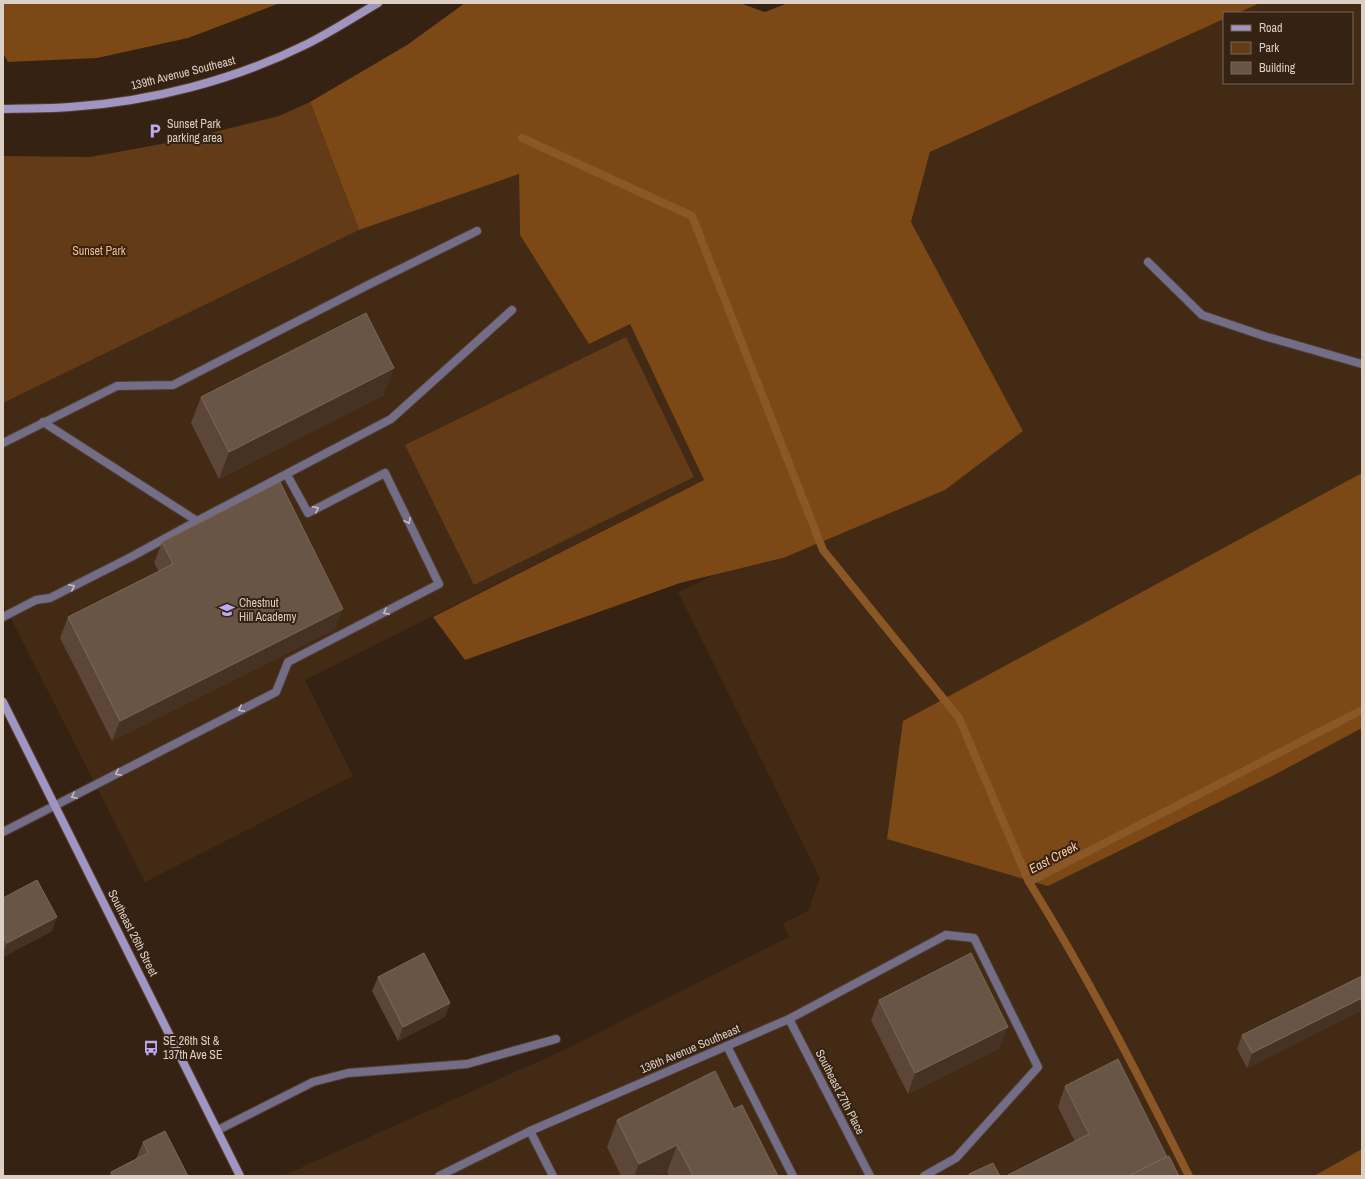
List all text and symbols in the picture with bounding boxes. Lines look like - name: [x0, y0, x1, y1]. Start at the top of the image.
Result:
- legend: [1223, 12, 1353, 84]
- text: Road: [1259, 20, 1283, 36]
- text: Park: [1259, 40, 1279, 56]
- street label: 139th Avenue Southeast: [129, 52, 237, 94]
- text: Building: [1259, 60, 1296, 76]
- place label: Sunset Park parking area: [167, 116, 223, 146]
- parking icon: Sunset Park parking area: [146, 122, 164, 140]
- park label: Sunset Park: [72, 243, 126, 259]
- one-way arrow: [312, 506, 319, 513]
- one-way arrow: [403, 516, 411, 524]
- one-way arrow: [68, 584, 75, 592]
- place label: Chestnut Hill Academy: [239, 595, 297, 625]
- school or university icon: Chestnut Hill Academy: [218, 601, 236, 619]
- one-way arrow: [383, 607, 390, 614]
- one-way arrow: [238, 705, 245, 712]
- one-way arrow: [114, 768, 122, 776]
- one-way arrow: [70, 791, 78, 798]
- water label: East Creek: [1026, 837, 1081, 877]
- street label: Southeast 26th Street: [104, 887, 162, 979]
- street label: 136th Avenue Southeast: [638, 1021, 743, 1077]
- place label: SE 26th St & 137th Ave SE: [163, 1033, 222, 1063]
- bus stop icon: SE 26th St & 137th Ave SE: [142, 1039, 160, 1057]
- street label: Southeast 27th Place: [812, 1047, 868, 1137]

